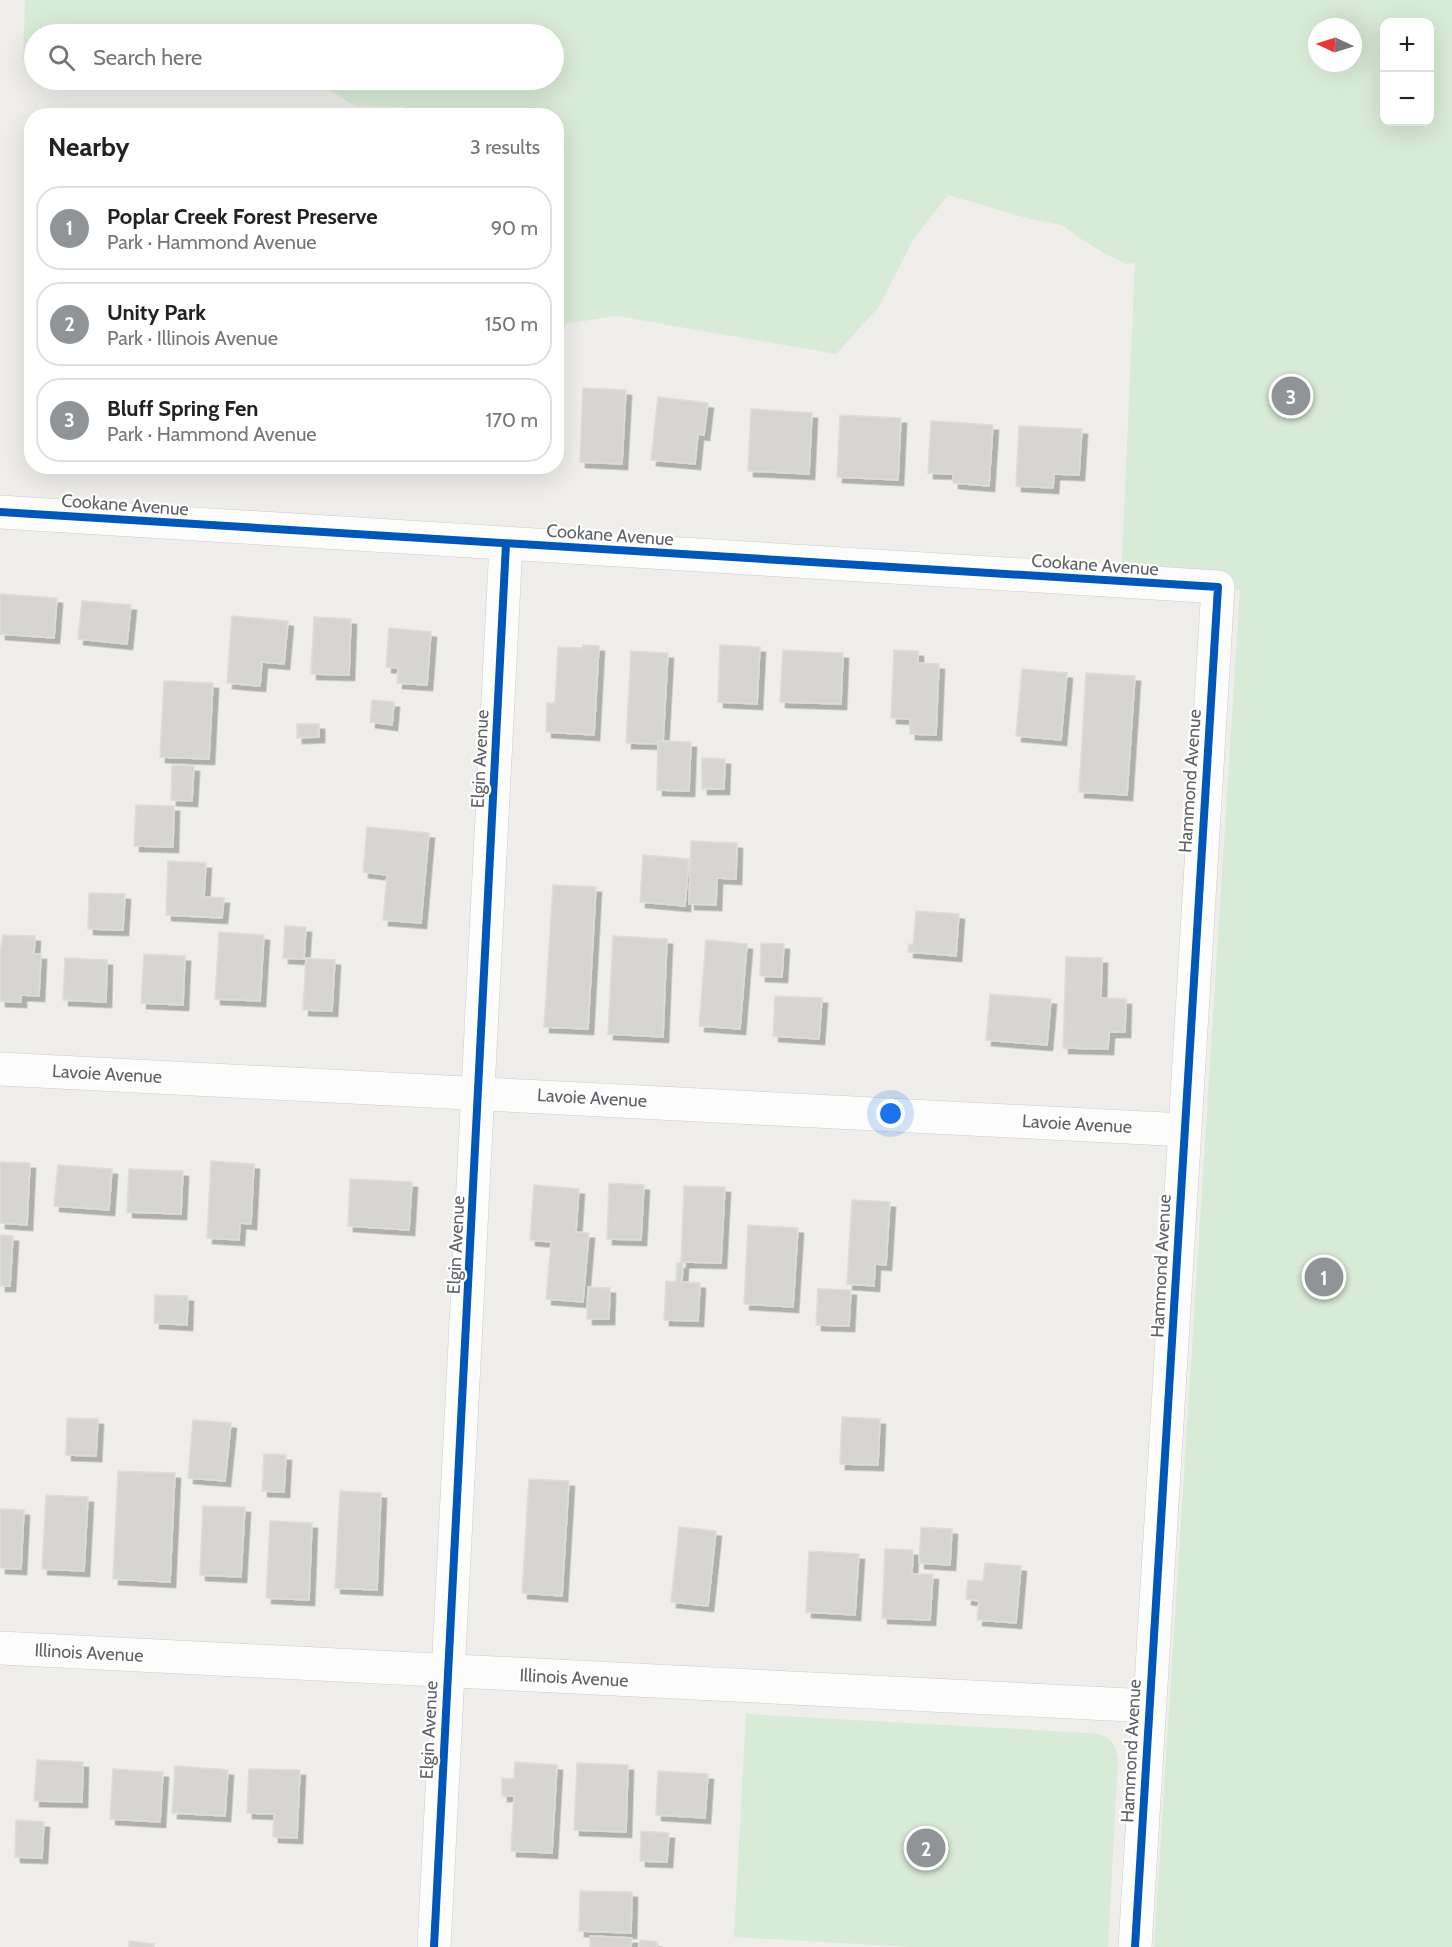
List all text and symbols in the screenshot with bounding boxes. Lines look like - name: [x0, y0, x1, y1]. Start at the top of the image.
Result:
- north arrow: [1308, 18, 1362, 72]
- map controls: [1380, 18, 1434, 126]
- button: +: [1380, 18, 1434, 72]
- search box: [24, 24, 564, 90]
- icon: search: [45, 41, 78, 74]
- text: Search here: [93, 44, 202, 71]
- button: −: [1380, 72, 1434, 126]
- text: Nearby: [48, 131, 129, 163]
- text: 3 results: [470, 135, 540, 159]
- text: Poplar Creek Forest Preserve: [107, 203, 377, 230]
- text: 1: [66, 216, 73, 240]
- text: 90 m: [491, 216, 538, 240]
- text: Park · Hammond Avenue: [107, 230, 317, 254]
- text: Unity Park: [107, 299, 206, 326]
- text: 2: [64, 312, 75, 336]
- text: 150 m: [485, 312, 538, 336]
- text: Park · Illinois Avenue: [107, 326, 278, 350]
- pin: 3: [1272, 374, 1310, 418]
- text: Bluff Spring Fen: [107, 395, 259, 422]
- text: 3: [64, 408, 75, 432]
- text: 170 m: [486, 408, 538, 432]
- text: Park · Hammond Avenue: [107, 422, 317, 446]
- street label: Cookane Avenue: [61, 490, 189, 520]
- street label: Cookane Avenue: [546, 520, 674, 550]
- street label: Cookane Avenue: [1031, 550, 1159, 580]
- street label: Hammond Avenue: [1174, 708, 1206, 854]
- street label: Elgin Avenue: [466, 709, 494, 809]
- street label: Lavoie Avenue: [51, 1060, 163, 1088]
- street label: Lavoie Avenue: [536, 1084, 648, 1112]
- your location: [876, 1099, 905, 1128]
- street label: Lavoie Avenue: [1021, 1110, 1133, 1138]
- street label: Hammond Avenue: [1146, 1194, 1176, 1338]
- street label: Elgin Avenue: [442, 1195, 470, 1295]
- pin: 1: [1304, 1254, 1344, 1300]
- street label: Illinois Avenue: [34, 1639, 144, 1667]
- street label: Illinois Avenue: [519, 1664, 629, 1692]
- street label: Hammond Avenue: [1116, 1679, 1146, 1823]
- street label: Elgin Avenue: [415, 1680, 443, 1780]
- pin: 2: [906, 1826, 946, 1870]

